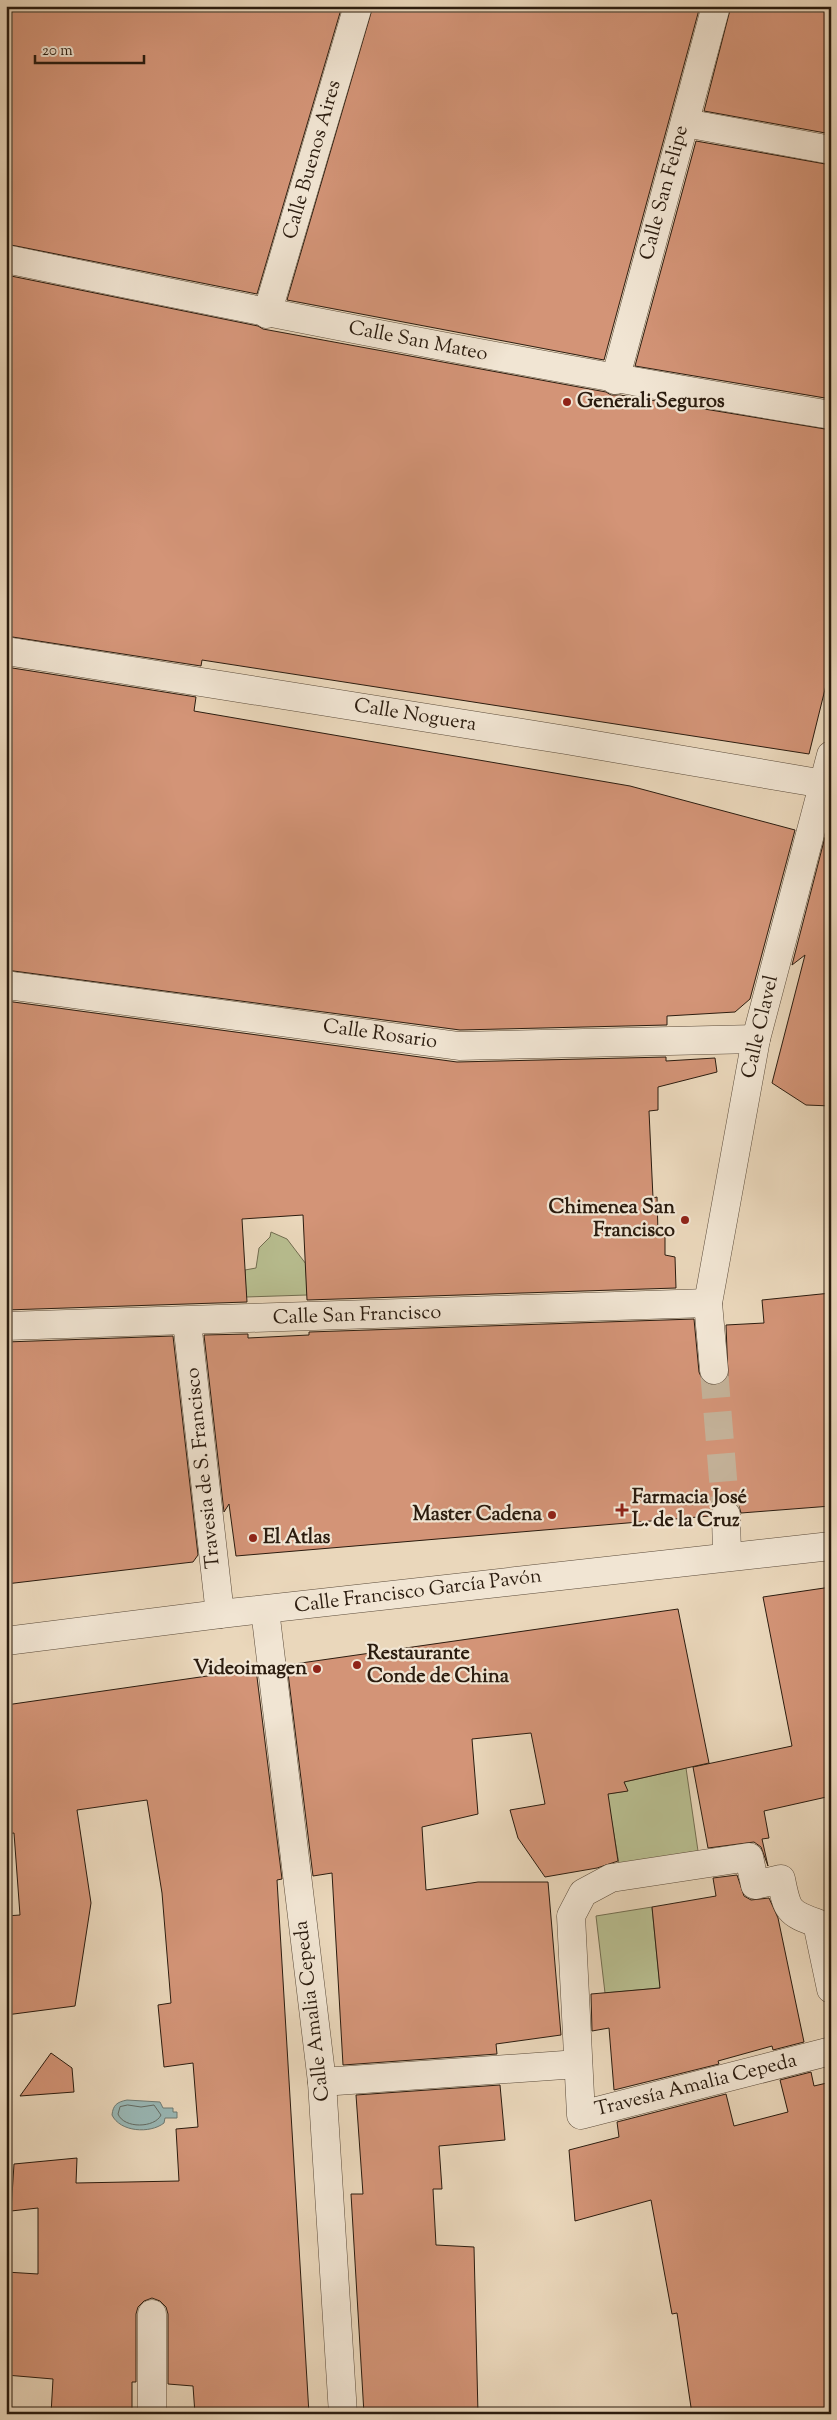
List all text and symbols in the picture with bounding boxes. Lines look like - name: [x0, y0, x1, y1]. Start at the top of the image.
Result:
- scale bar: [35, 32, 144, 64]
- text: 20 m: [42, 41, 73, 62]
- street label: Calle Buenos Aires: [276, 77, 350, 243]
- street label: Calle San Felipe: [633, 122, 697, 264]
- street label: Calle San Mateo: [346, 314, 490, 370]
- place label: Generali Seguros: [577, 388, 725, 417]
- marker: Generali Seguros: [561, 396, 573, 408]
- street label: Calle Noguera: [352, 692, 478, 740]
- street label: Calle Clavel: [735, 972, 787, 1081]
- street label: Calle Rosario: [321, 1013, 439, 1057]
- place label: Chimenea San Francisco: [548, 1194, 675, 1246]
- marker: Chimenea San Francisco: [679, 1214, 691, 1226]
- street label: Calle San Francisco: [272, 1299, 442, 1333]
- street label: Travesia de S. Francisco: [179, 1366, 229, 1570]
- place label: Farmacia José L. de la Cruz: [632, 1484, 747, 1536]
- place label: Master Cadena: [412, 1501, 543, 1530]
- marker: Farmacia José L. de la Cruz: [616, 1504, 628, 1516]
- marker: Master Cadena: [546, 1509, 558, 1521]
- place label: El Atlas: [263, 1524, 331, 1553]
- marker: El Atlas: [247, 1532, 259, 1544]
- street label: Calle Francisco García Pavón: [293, 1562, 544, 1622]
- place label: Restaurante Conde de China: [367, 1640, 510, 1692]
- place label: Videoimagen: [193, 1655, 307, 1684]
- marker: Restaurante Conde de China: [351, 1659, 363, 1671]
- marker: Videoimagen: [311, 1663, 323, 1675]
- street label: Calle Amalia Cepeda: [288, 1919, 338, 2103]
- street label: Travesía Amalia Cepeda: [592, 2047, 800, 2125]

